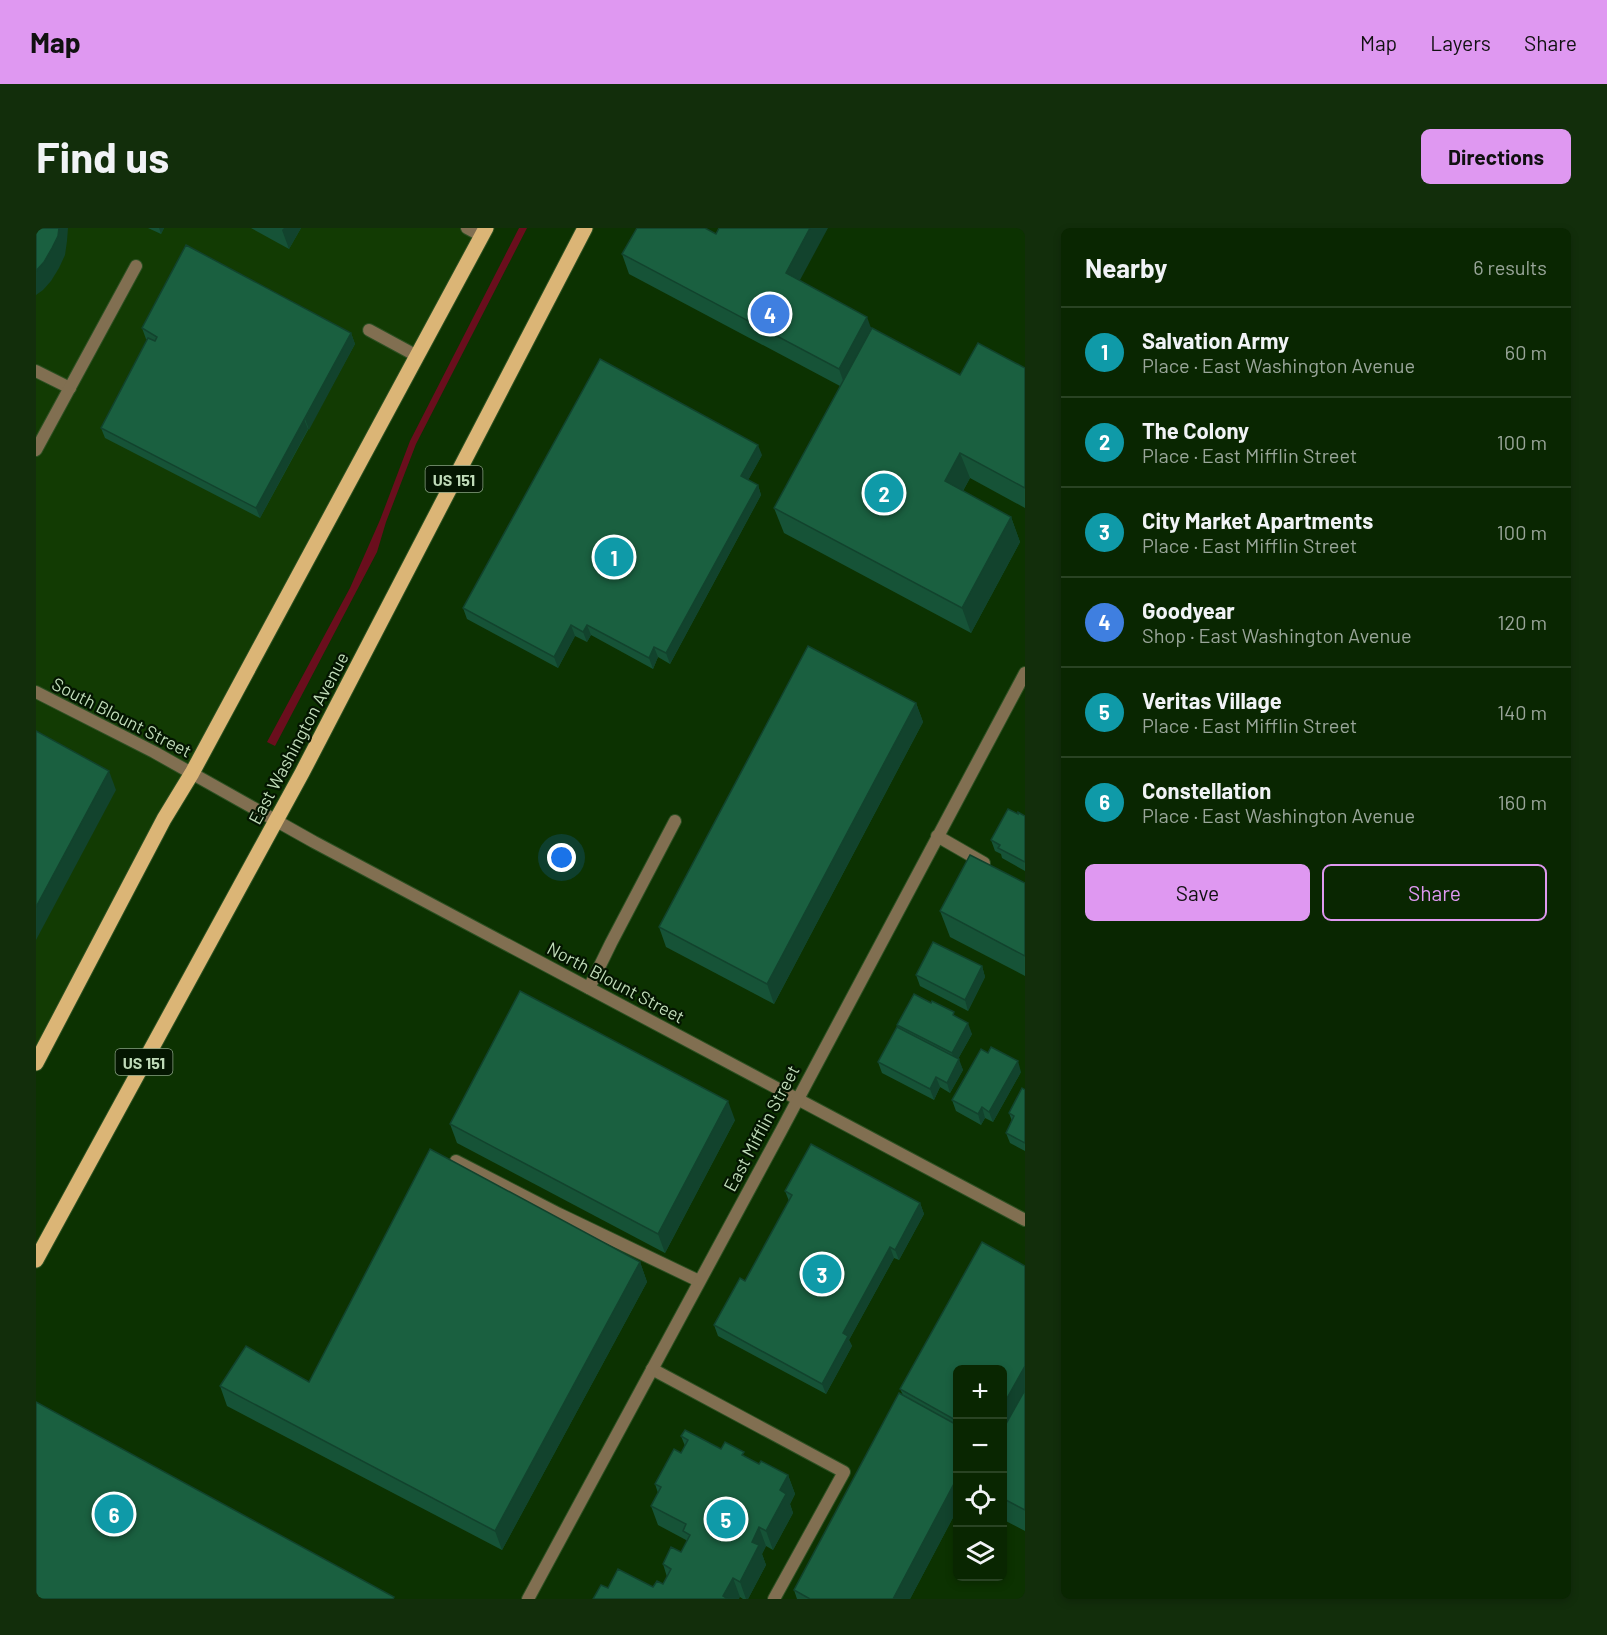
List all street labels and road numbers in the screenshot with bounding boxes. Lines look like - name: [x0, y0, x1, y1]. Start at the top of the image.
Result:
- road number: US 151: [426, 466, 482, 492]
- street label: East Washington Avenue: [243, 648, 353, 828]
- street label: South Blount Street: [49, 672, 195, 762]
- street label: North Blount Street: [544, 936, 688, 1028]
- road number: US 151: [116, 1049, 172, 1075]
- street label: East Mifflin Street: [718, 1061, 804, 1195]

